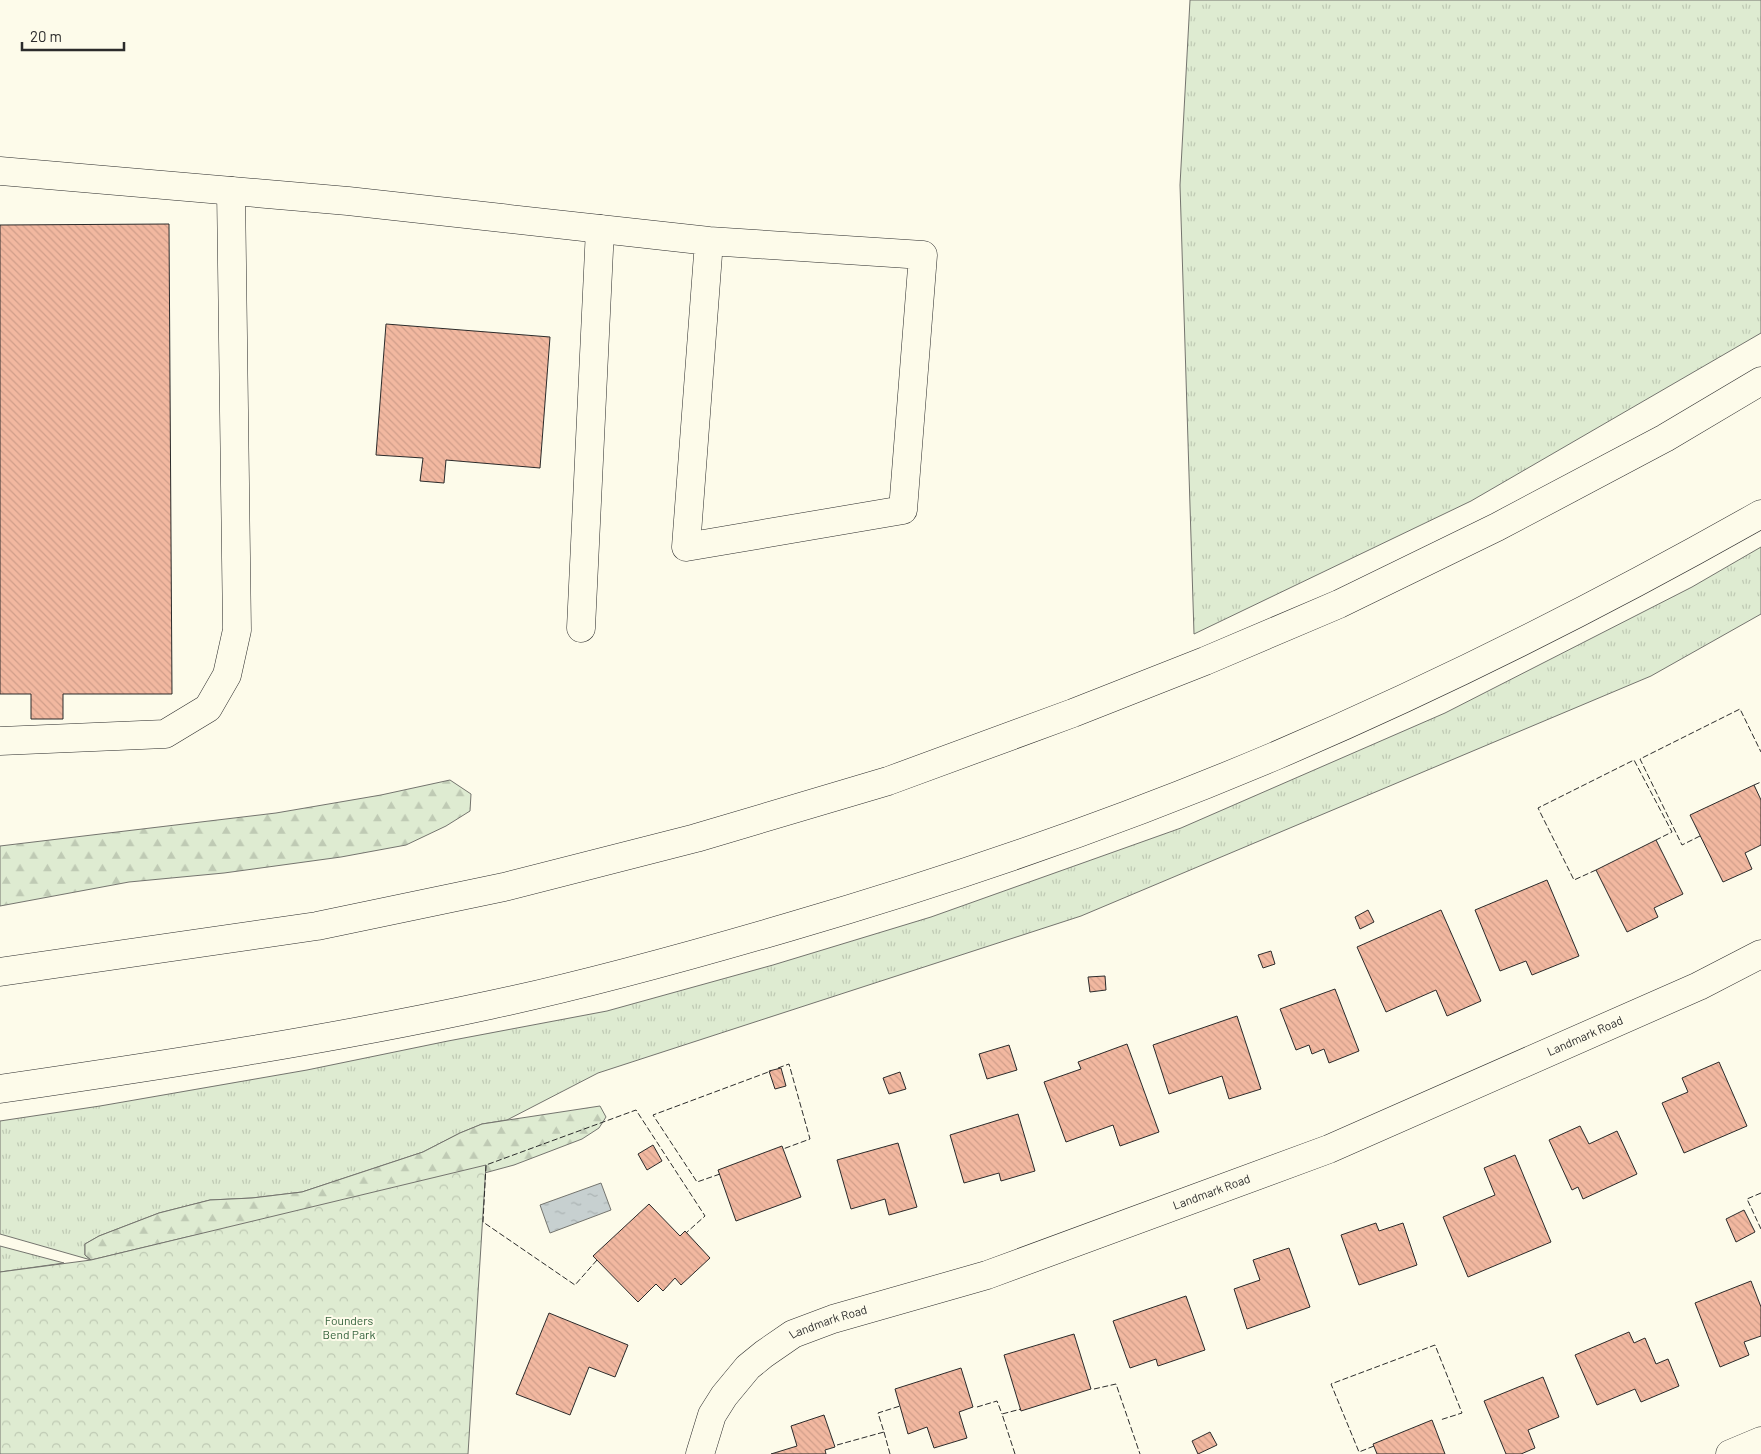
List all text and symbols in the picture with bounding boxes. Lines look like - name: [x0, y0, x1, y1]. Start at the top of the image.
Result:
- scale bar: [22, 20, 125, 52]
- text: 20 m: [30, 27, 62, 45]
- street label: Landmark Road: [1545, 1012, 1625, 1058]
- street label: Landmark Road: [1171, 1171, 1252, 1212]
- street label: Landmark Road: [786, 1302, 868, 1341]
- park label: Founders Bend Park: [323, 1313, 375, 1341]

